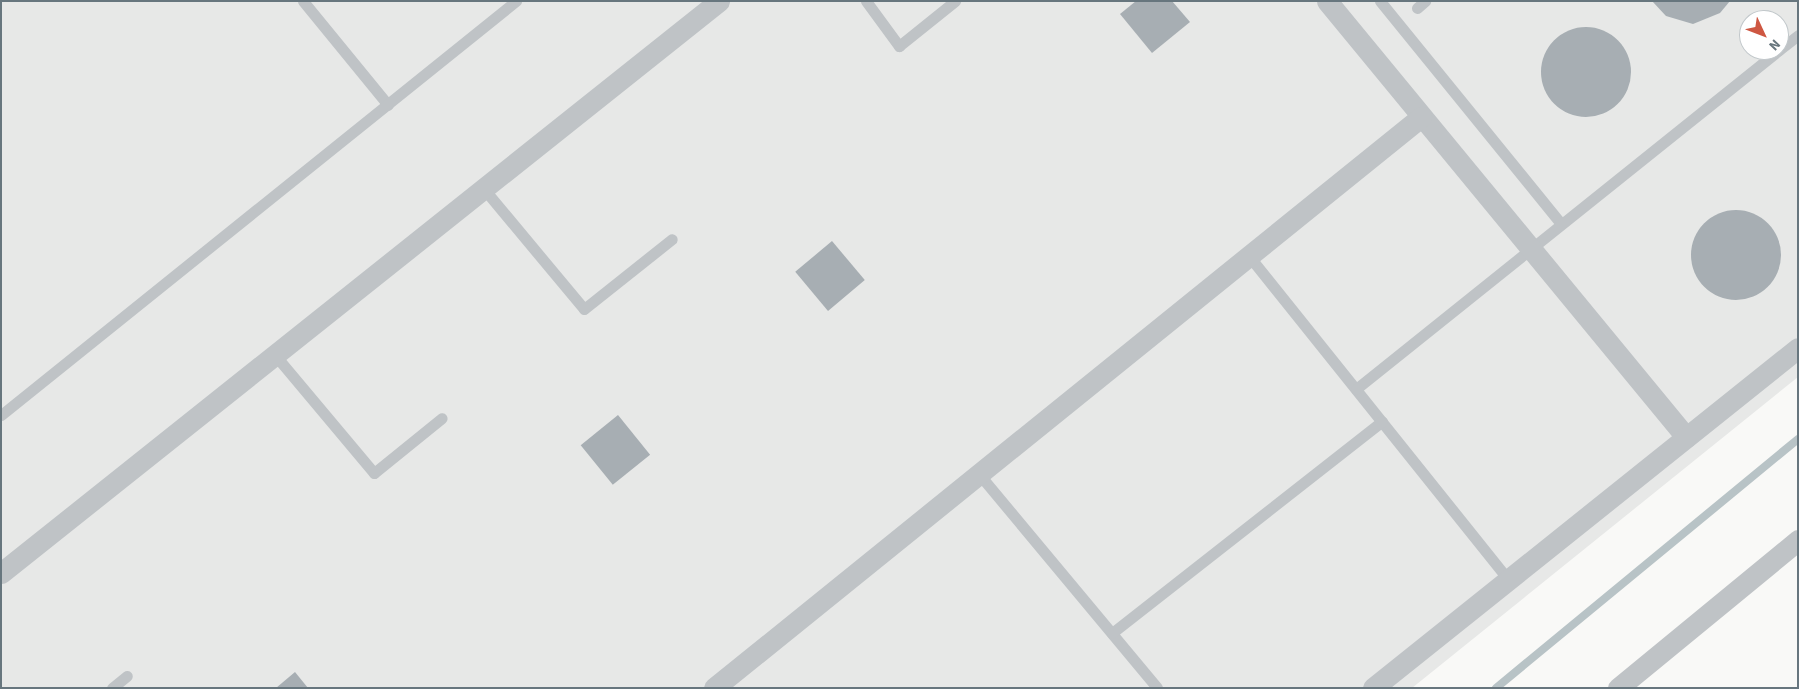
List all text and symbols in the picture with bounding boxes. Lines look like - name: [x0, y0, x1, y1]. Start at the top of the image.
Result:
- north arrow: [1739, 10, 1789, 60]
- text: N: [1764, 34, 1785, 55]

